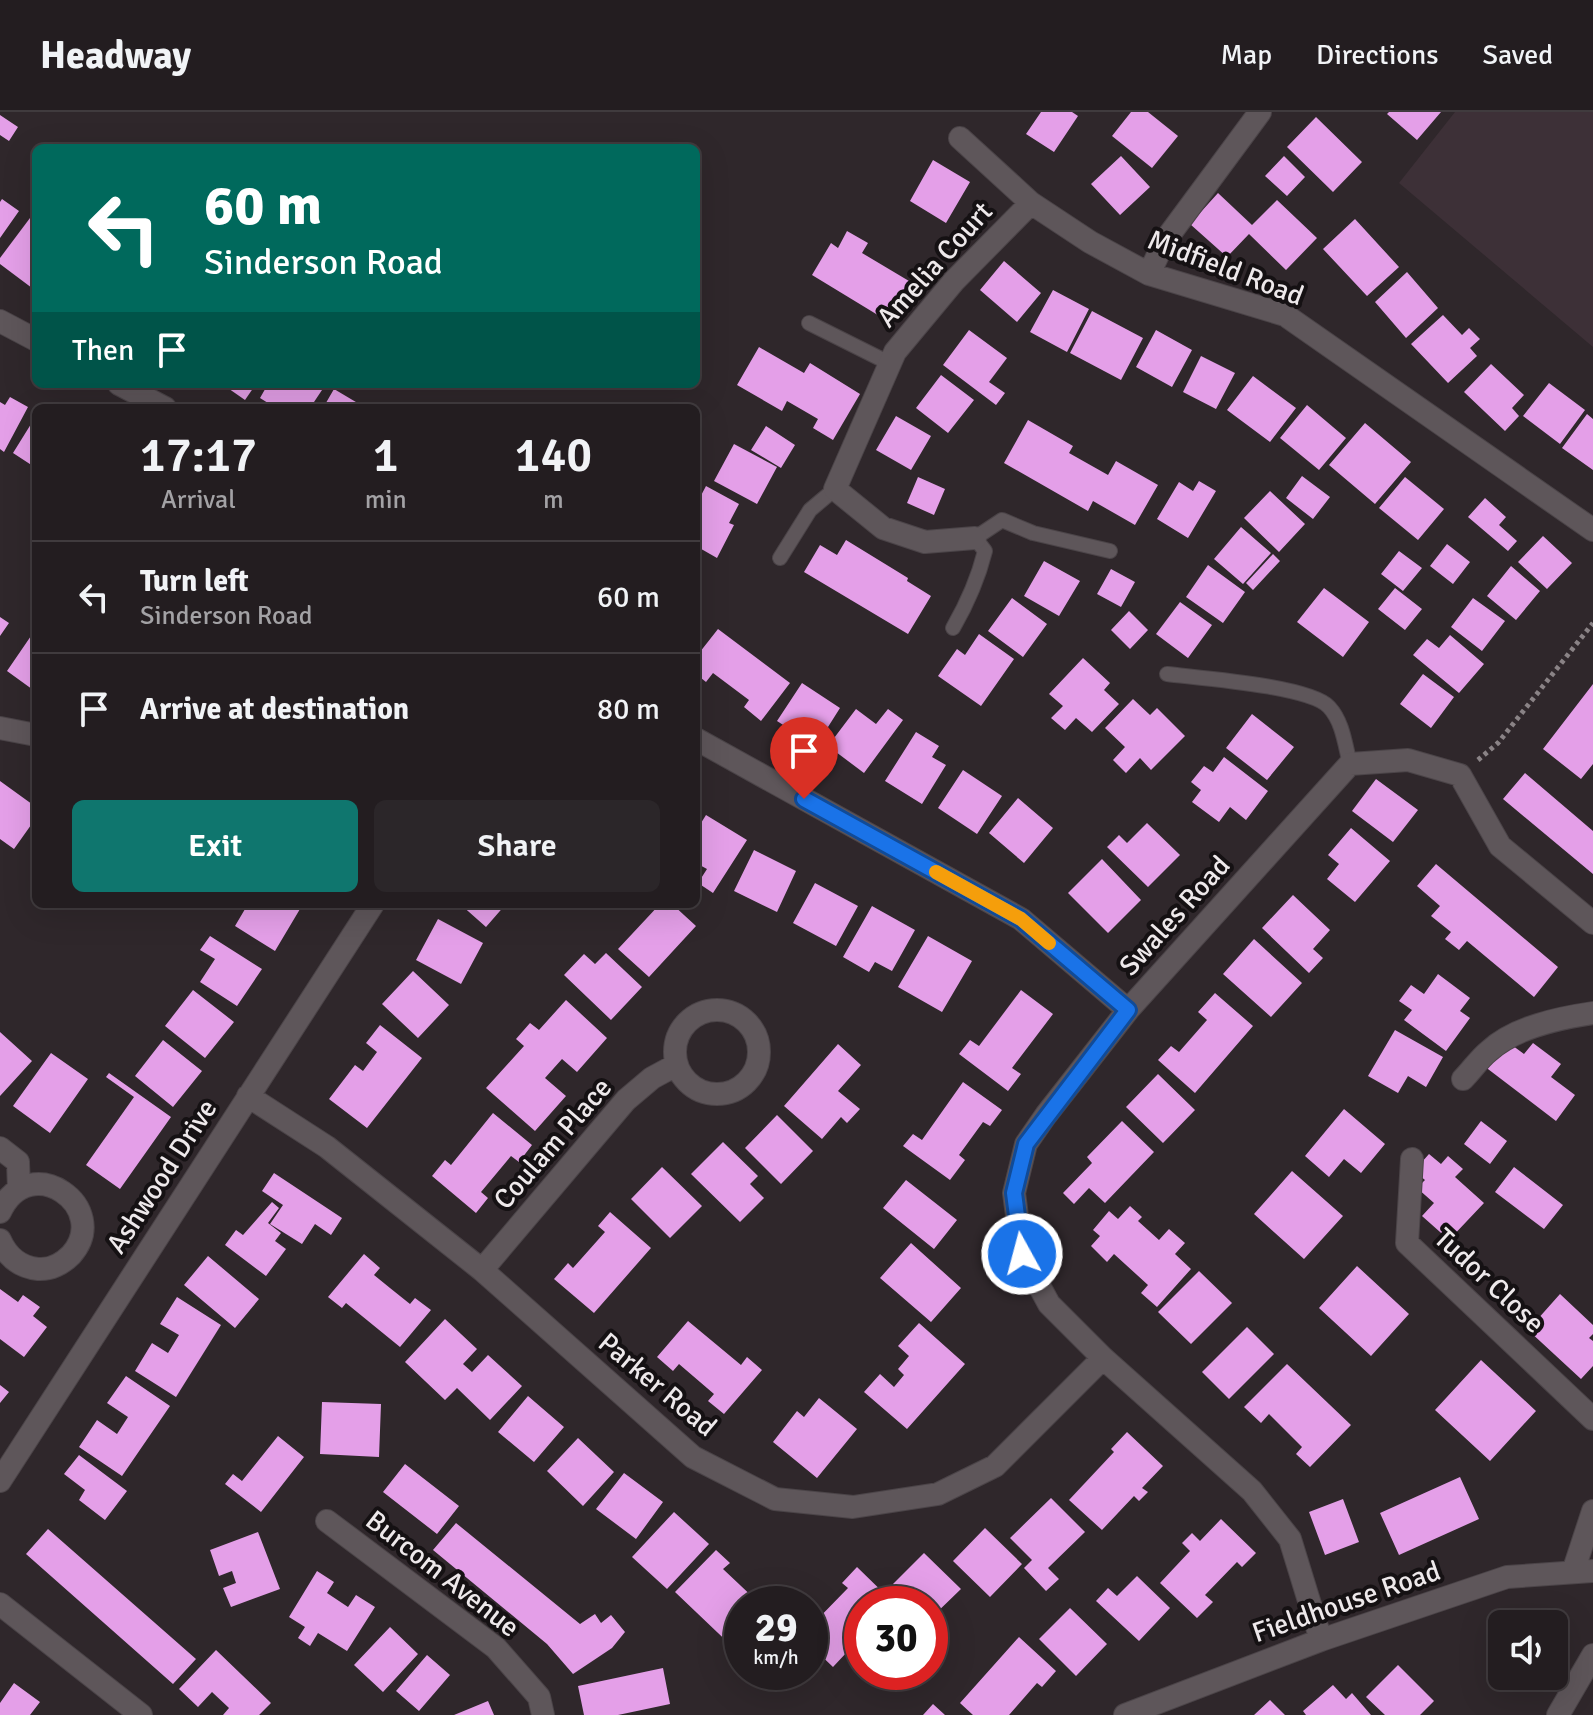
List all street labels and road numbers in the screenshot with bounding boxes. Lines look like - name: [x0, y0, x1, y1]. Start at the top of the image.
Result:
- street label: Amelia Court: [870, 195, 1000, 334]
- street label: Midfield Road: [1143, 223, 1308, 313]
- street label: Swales Road: [1112, 849, 1237, 983]
- street label: Coulam Place: [487, 1071, 619, 1216]
- street label: Ashwood Drive: [99, 1093, 224, 1260]
- street label: Tudor Close: [1427, 1221, 1551, 1340]
- street label: Parker Road: [591, 1326, 723, 1444]
- street label: Burcom Avenue: [359, 1503, 526, 1644]
- street label: Fieldhouse Road: [1248, 1554, 1445, 1650]

